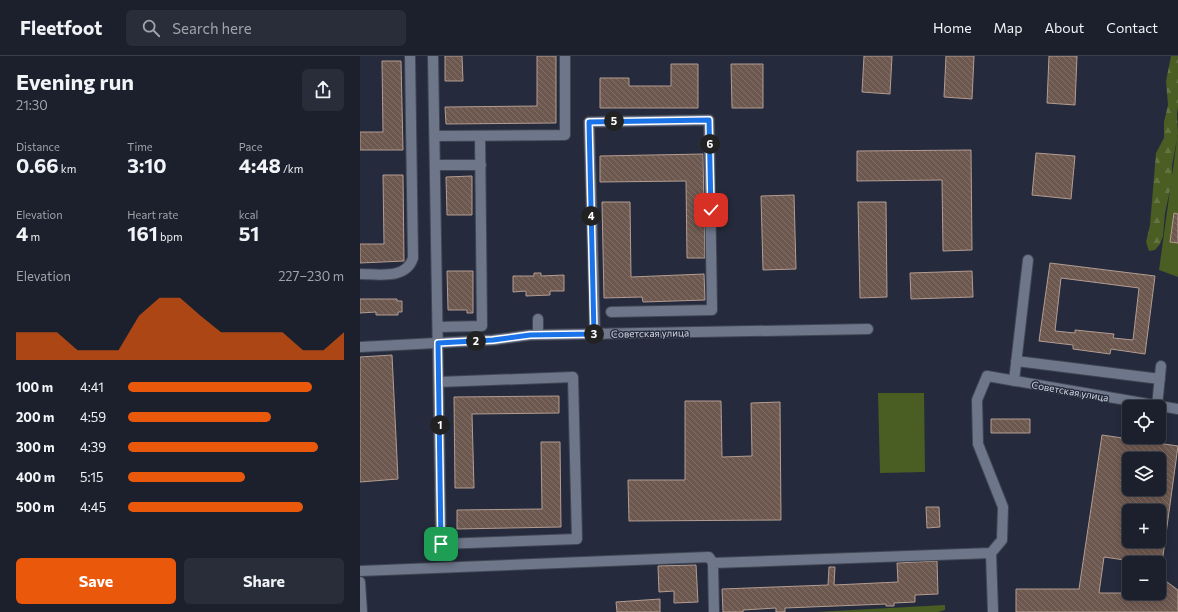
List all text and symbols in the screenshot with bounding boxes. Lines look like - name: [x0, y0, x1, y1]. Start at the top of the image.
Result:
- search box: [126, 10, 406, 46]
- text: Fleetfoot: [20, 16, 102, 39]
- icon: search: [140, 17, 162, 39]
- text: Search here: [172, 19, 252, 37]
- text: Home: [933, 19, 972, 36]
- text: Map: [994, 19, 1022, 36]
- text: About: [1044, 19, 1084, 36]
- text: Contact: [1106, 19, 1158, 36]
- text: Evening run: [16, 68, 134, 95]
- button: share: [302, 69, 344, 111]
- text: 21:30: [16, 97, 48, 113]
- pin: 5: [604, 111, 624, 131]
- text: 5: [611, 114, 617, 127]
- pin: 6: [700, 134, 720, 154]
- text: 6: [707, 137, 713, 150]
- text: Distance: [16, 140, 60, 153]
- text: Time: [127, 140, 153, 153]
- text: Pace: [239, 140, 263, 153]
- text: 0.66: [16, 153, 59, 177]
- text: 3:10: [127, 153, 167, 177]
- text: 4:48: [239, 153, 281, 177]
- text: km: [59, 162, 76, 175]
- text: /km: [281, 162, 303, 175]
- pin: [694, 193, 728, 227]
- icon: check: [700, 199, 722, 221]
- pin: 4: [581, 206, 601, 226]
- text: Elevation: [16, 208, 62, 221]
- text: Heart rate: [127, 208, 178, 221]
- text: kcal: [239, 208, 258, 221]
- text: 4: [588, 209, 594, 222]
- text: 4: [16, 221, 28, 245]
- text: 161: [127, 221, 158, 245]
- text: 51: [239, 221, 259, 245]
- text: m: [28, 230, 40, 243]
- text: bpm: [158, 230, 183, 243]
- text: Elevation: [16, 268, 71, 284]
- text: 227–230 m: [278, 268, 344, 284]
- pin: 3: [584, 324, 604, 344]
- street label: Советская улица: [611, 326, 689, 340]
- text: 3: [591, 327, 597, 340]
- pin: 2: [466, 331, 486, 351]
- text: 2: [473, 334, 479, 347]
- street label: Советская улица: [1031, 378, 1109, 404]
- text: 100 m: [16, 379, 53, 395]
- text: 4:41: [80, 379, 104, 395]
- map controls: [1122, 400, 1166, 600]
- button: locate: [1122, 400, 1166, 444]
- text: 200 m: [16, 409, 54, 425]
- text: 4:59: [80, 409, 106, 425]
- pin: 1: [430, 415, 450, 435]
- text: 1: [438, 418, 442, 431]
- text: 300 m: [16, 439, 55, 455]
- text: 4:39: [80, 439, 106, 455]
- button: layers: [1122, 452, 1166, 496]
- text: 400 m: [16, 469, 55, 485]
- text: 5:15: [80, 469, 104, 485]
- text: 500 m: [16, 499, 55, 515]
- text: 4:45: [80, 499, 106, 515]
- button: +: [1122, 504, 1166, 548]
- pin: [424, 527, 458, 561]
- icon: arrive: [430, 533, 452, 555]
- button: −: [1122, 556, 1166, 600]
- button: Save: [16, 558, 176, 604]
- button: Share: [184, 558, 344, 604]

